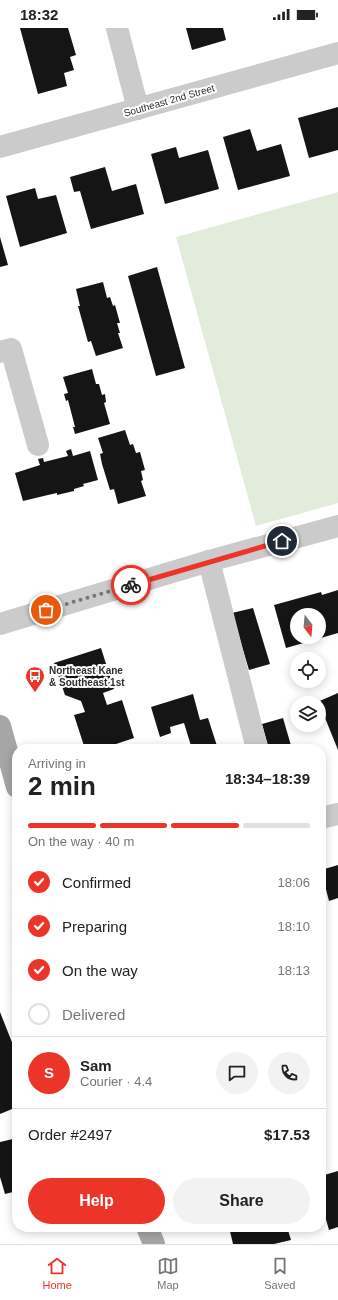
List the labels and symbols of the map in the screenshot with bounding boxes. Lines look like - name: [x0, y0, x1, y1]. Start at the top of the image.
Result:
- street label: Southeast 2nd Street: [122, 82, 216, 119]
- pin: [265, 524, 299, 558]
- courier: [111, 565, 151, 605]
- pin: [29, 593, 63, 627]
- north arrow: [290, 608, 326, 644]
- bus stop icon: Northeast Kane & Southeast 1st: [24, 665, 46, 693]
- place label: Northeast Kane & Southeast 1st: [49, 665, 125, 688]

